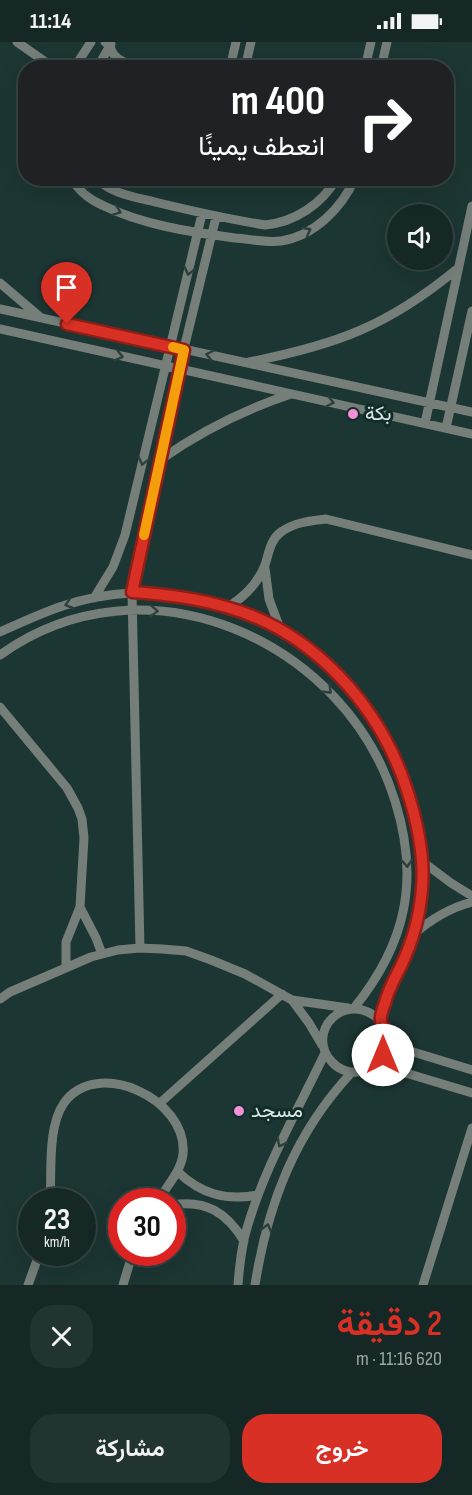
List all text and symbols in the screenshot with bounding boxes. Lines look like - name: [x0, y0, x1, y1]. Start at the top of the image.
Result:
- text: 11:14: [30, 8, 71, 35]
- text: 400 m: [231, 76, 325, 127]
- icon: right: [346, 84, 424, 162]
- text: انعطف يمينًا: [198, 131, 325, 163]
- one-way arrow: [112, 204, 122, 217]
- map controls: [387, 204, 453, 270]
- button: sound: [387, 204, 453, 270]
- one-way arrow: [301, 227, 311, 238]
- pin: [41, 262, 92, 324]
- one-way arrow: [183, 266, 196, 276]
- icon: arrive: [50, 271, 83, 304]
- one-way arrow: [113, 348, 123, 361]
- one-way arrow: [205, 349, 215, 362]
- one-way arrow: [324, 395, 334, 408]
- place label: بكة: [365, 402, 391, 426]
- marker: بكة: [346, 407, 360, 421]
- one-way arrow: [138, 455, 151, 465]
- one-way arrow: [64, 597, 75, 609]
- one-way arrow: [150, 605, 159, 617]
- one-way arrow: [320, 682, 331, 693]
- one-way arrow: [401, 858, 414, 867]
- position arrow: [351, 1023, 415, 1087]
- place label: مسجد: [251, 1099, 303, 1123]
- marker: مسجد: [232, 1104, 246, 1118]
- one-way arrow: [277, 1137, 288, 1147]
- speed limit sign: 30: [108, 1188, 186, 1266]
- text: 23: [44, 1202, 70, 1238]
- one-way arrow: [260, 1223, 272, 1234]
- text: km/h: [44, 1233, 70, 1252]
- text: 2 دقيقة: [336, 1303, 442, 1346]
- button: close: [30, 1305, 93, 1368]
- text: 620 m · 11:16: [356, 1347, 442, 1371]
- button: مشاركة: [30, 1414, 230, 1483]
- button: خروج: [242, 1414, 442, 1483]

